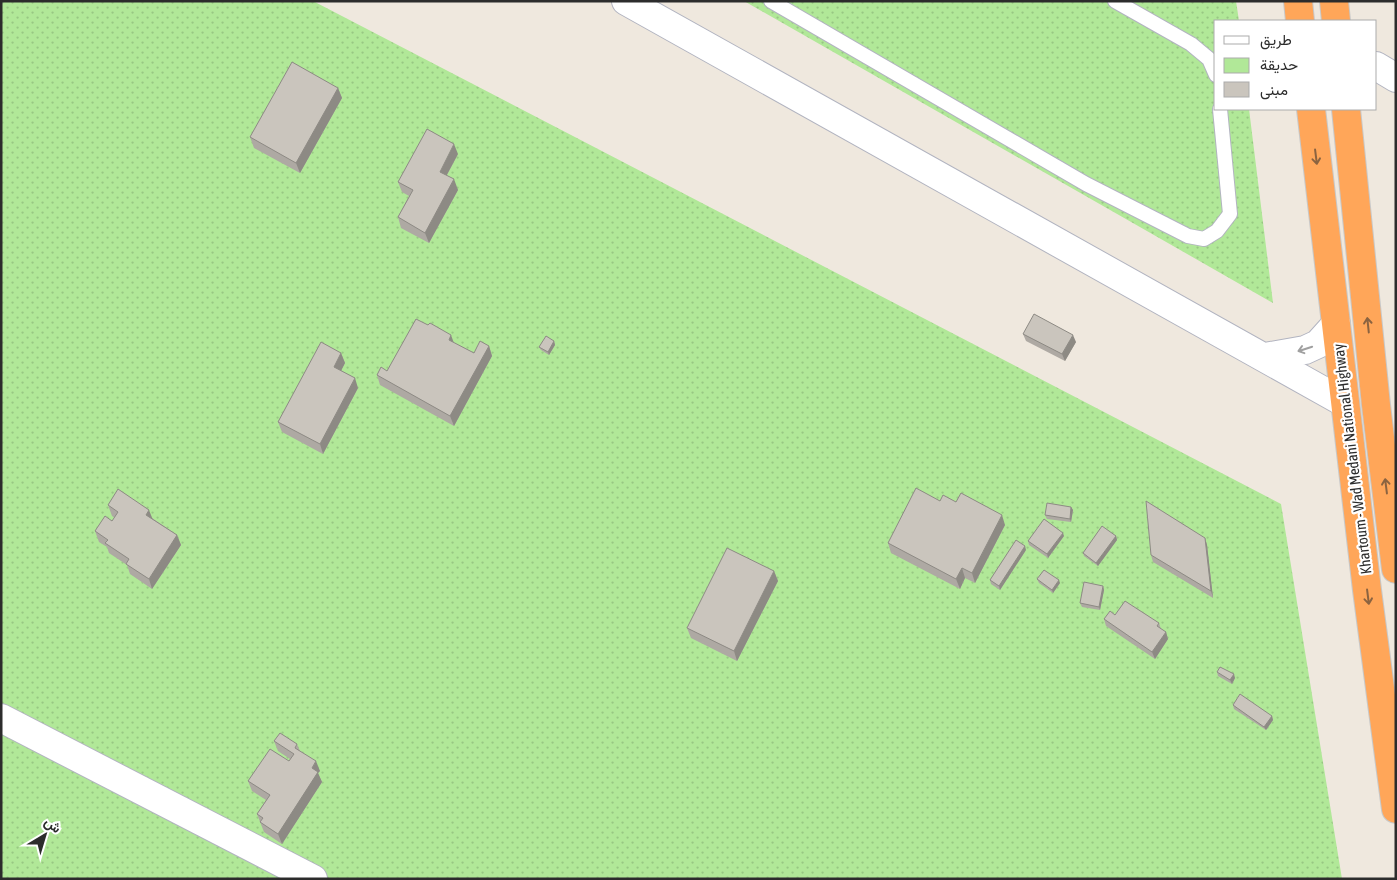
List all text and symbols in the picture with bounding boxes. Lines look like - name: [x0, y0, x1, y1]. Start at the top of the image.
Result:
- legend: [1214, 20, 1377, 110]
- text: طريق: [1260, 31, 1292, 50]
- text: حديقة: [1260, 56, 1298, 74]
- text: مبنى: [1260, 81, 1288, 100]
- one-way arrow: [1311, 149, 1321, 165]
- one-way arrow: [1363, 317, 1373, 333]
- street label: Khartoum - Wad Medani National Highway: [1329, 343, 1375, 575]
- one-way arrow: [1298, 345, 1313, 354]
- one-way arrow: [1381, 479, 1391, 495]
- one-way arrow: [1363, 588, 1373, 604]
- north arrow: [20, 810, 70, 860]
- text: ش: [41, 813, 65, 837]

